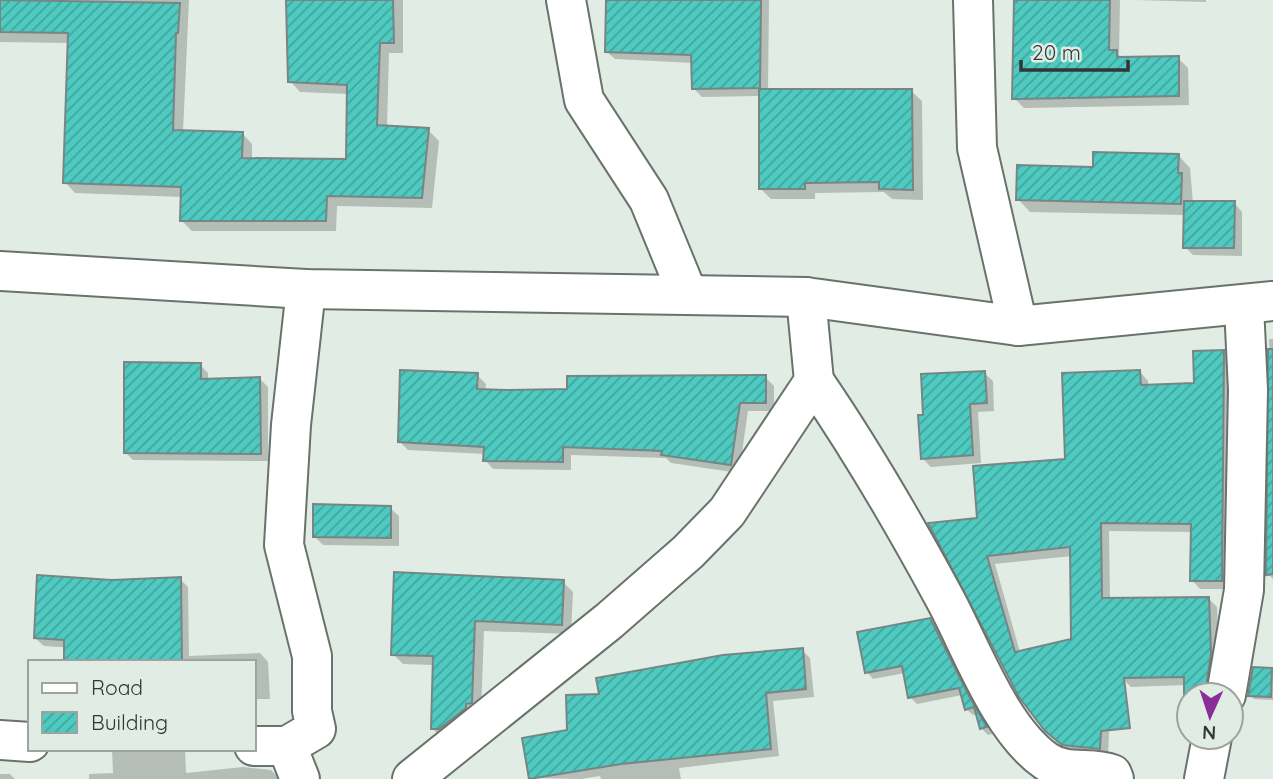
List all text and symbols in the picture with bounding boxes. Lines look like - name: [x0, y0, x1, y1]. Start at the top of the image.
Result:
- scale bar: [1021, 28, 1128, 72]
- text: 20 m: [1032, 39, 1081, 65]
- legend: [28, 660, 256, 751]
- text: Road: [91, 674, 143, 700]
- north arrow: [1175, 681, 1245, 751]
- text: Building: [91, 709, 168, 735]
- text: N: [1202, 721, 1217, 745]

